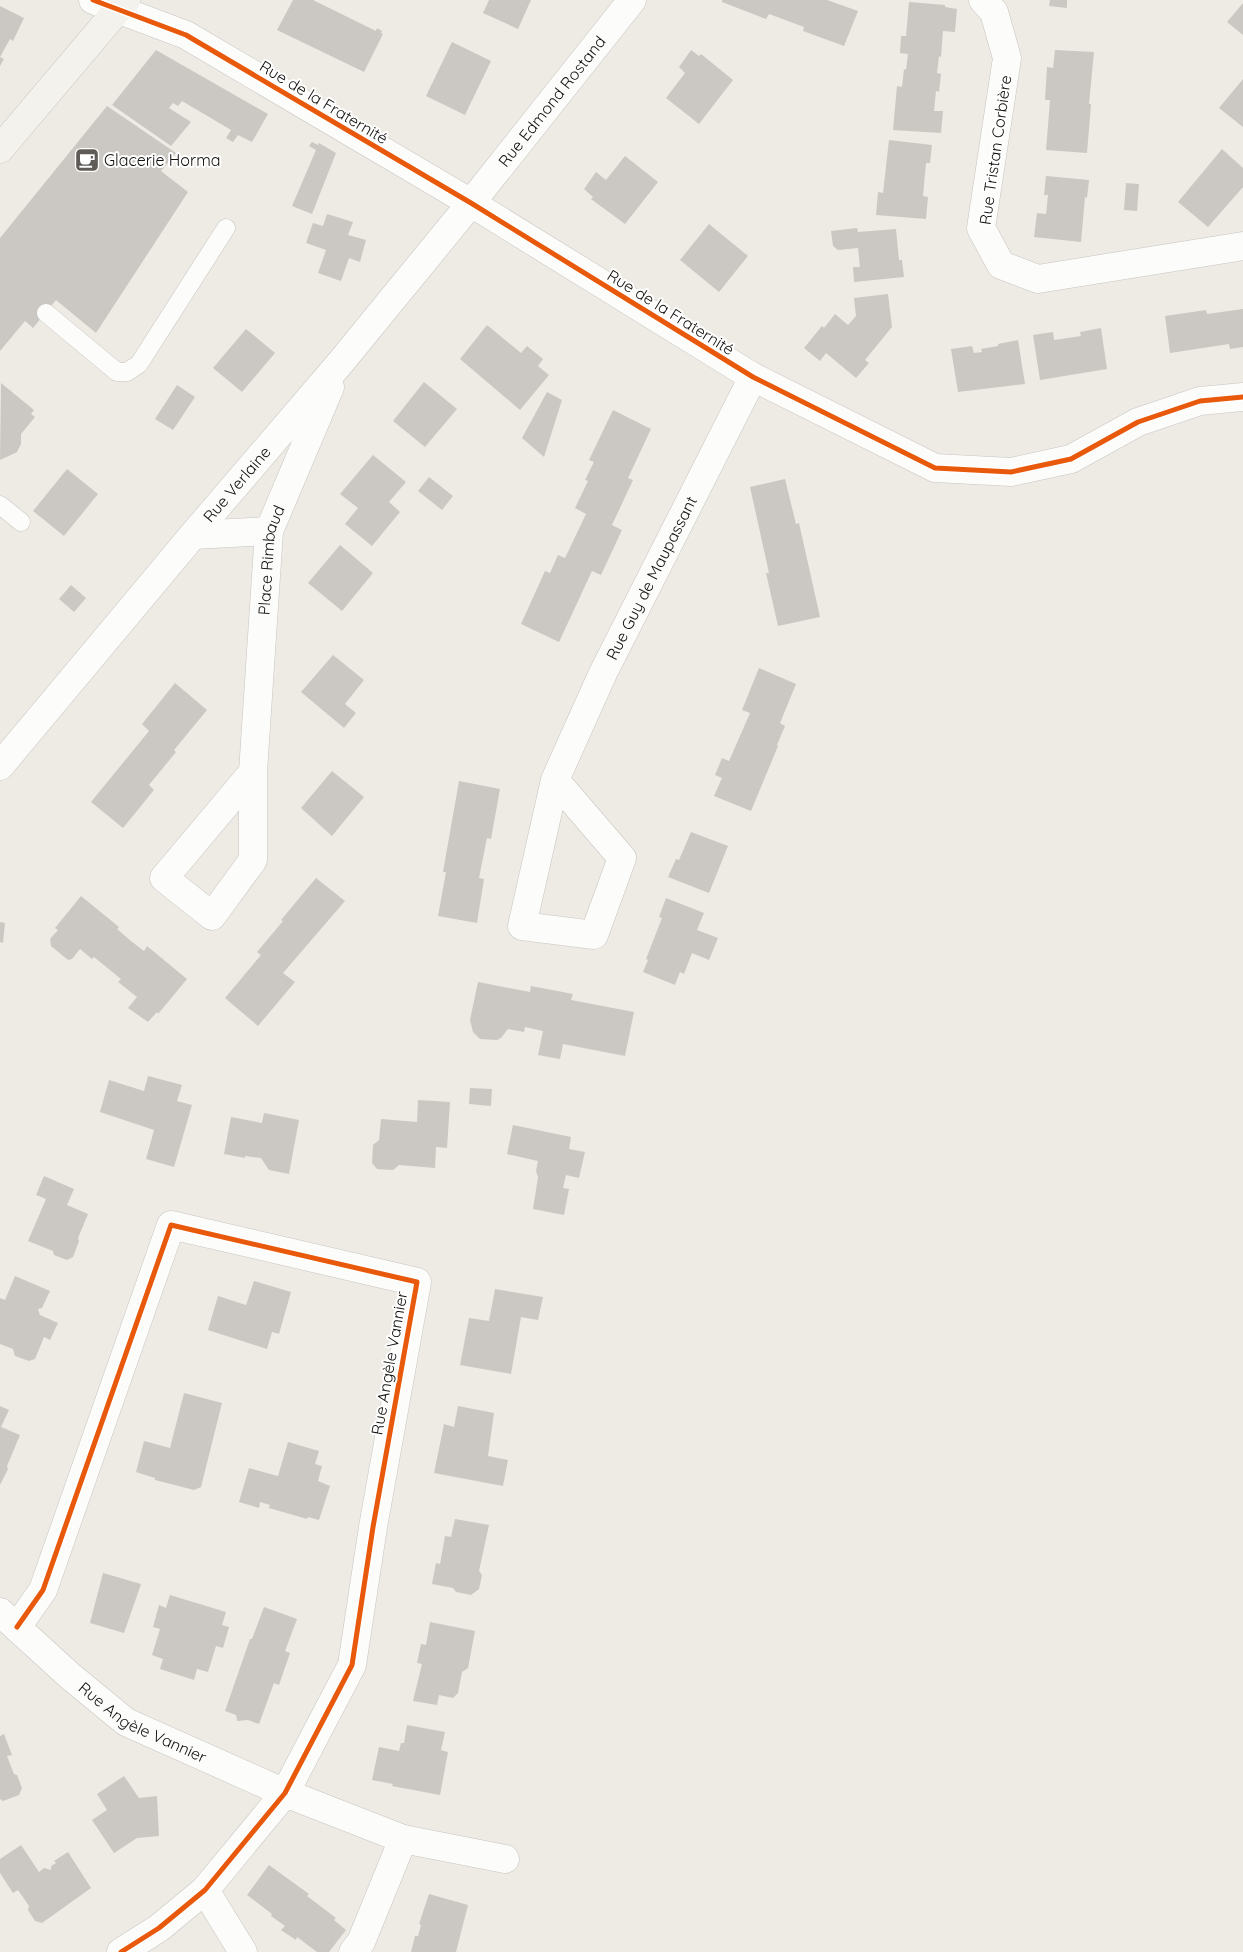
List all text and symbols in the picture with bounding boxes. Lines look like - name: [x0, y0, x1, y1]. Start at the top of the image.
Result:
- street label: Rue Edmond Rostand: [494, 32, 610, 171]
- street label: Rue de la Fraternité: [256, 56, 392, 148]
- street label: Rue Tristan Corbière: [975, 74, 1015, 226]
- cafe icon: Glacerie Horma: [74, 147, 100, 173]
- place label: Glacerie Horma: [104, 150, 220, 170]
- street label: Rue de la Fraternité: [604, 265, 738, 359]
- street label: Rue Verlaine: [198, 442, 275, 526]
- street label: Rue Guy de Maupassant: [601, 493, 701, 663]
- street label: Place Rimbaud: [253, 502, 289, 616]
- street label: Rue Angèle Vannier: [367, 1290, 411, 1436]
- street label: Rue Angèle Vannier: [75, 1677, 210, 1767]

